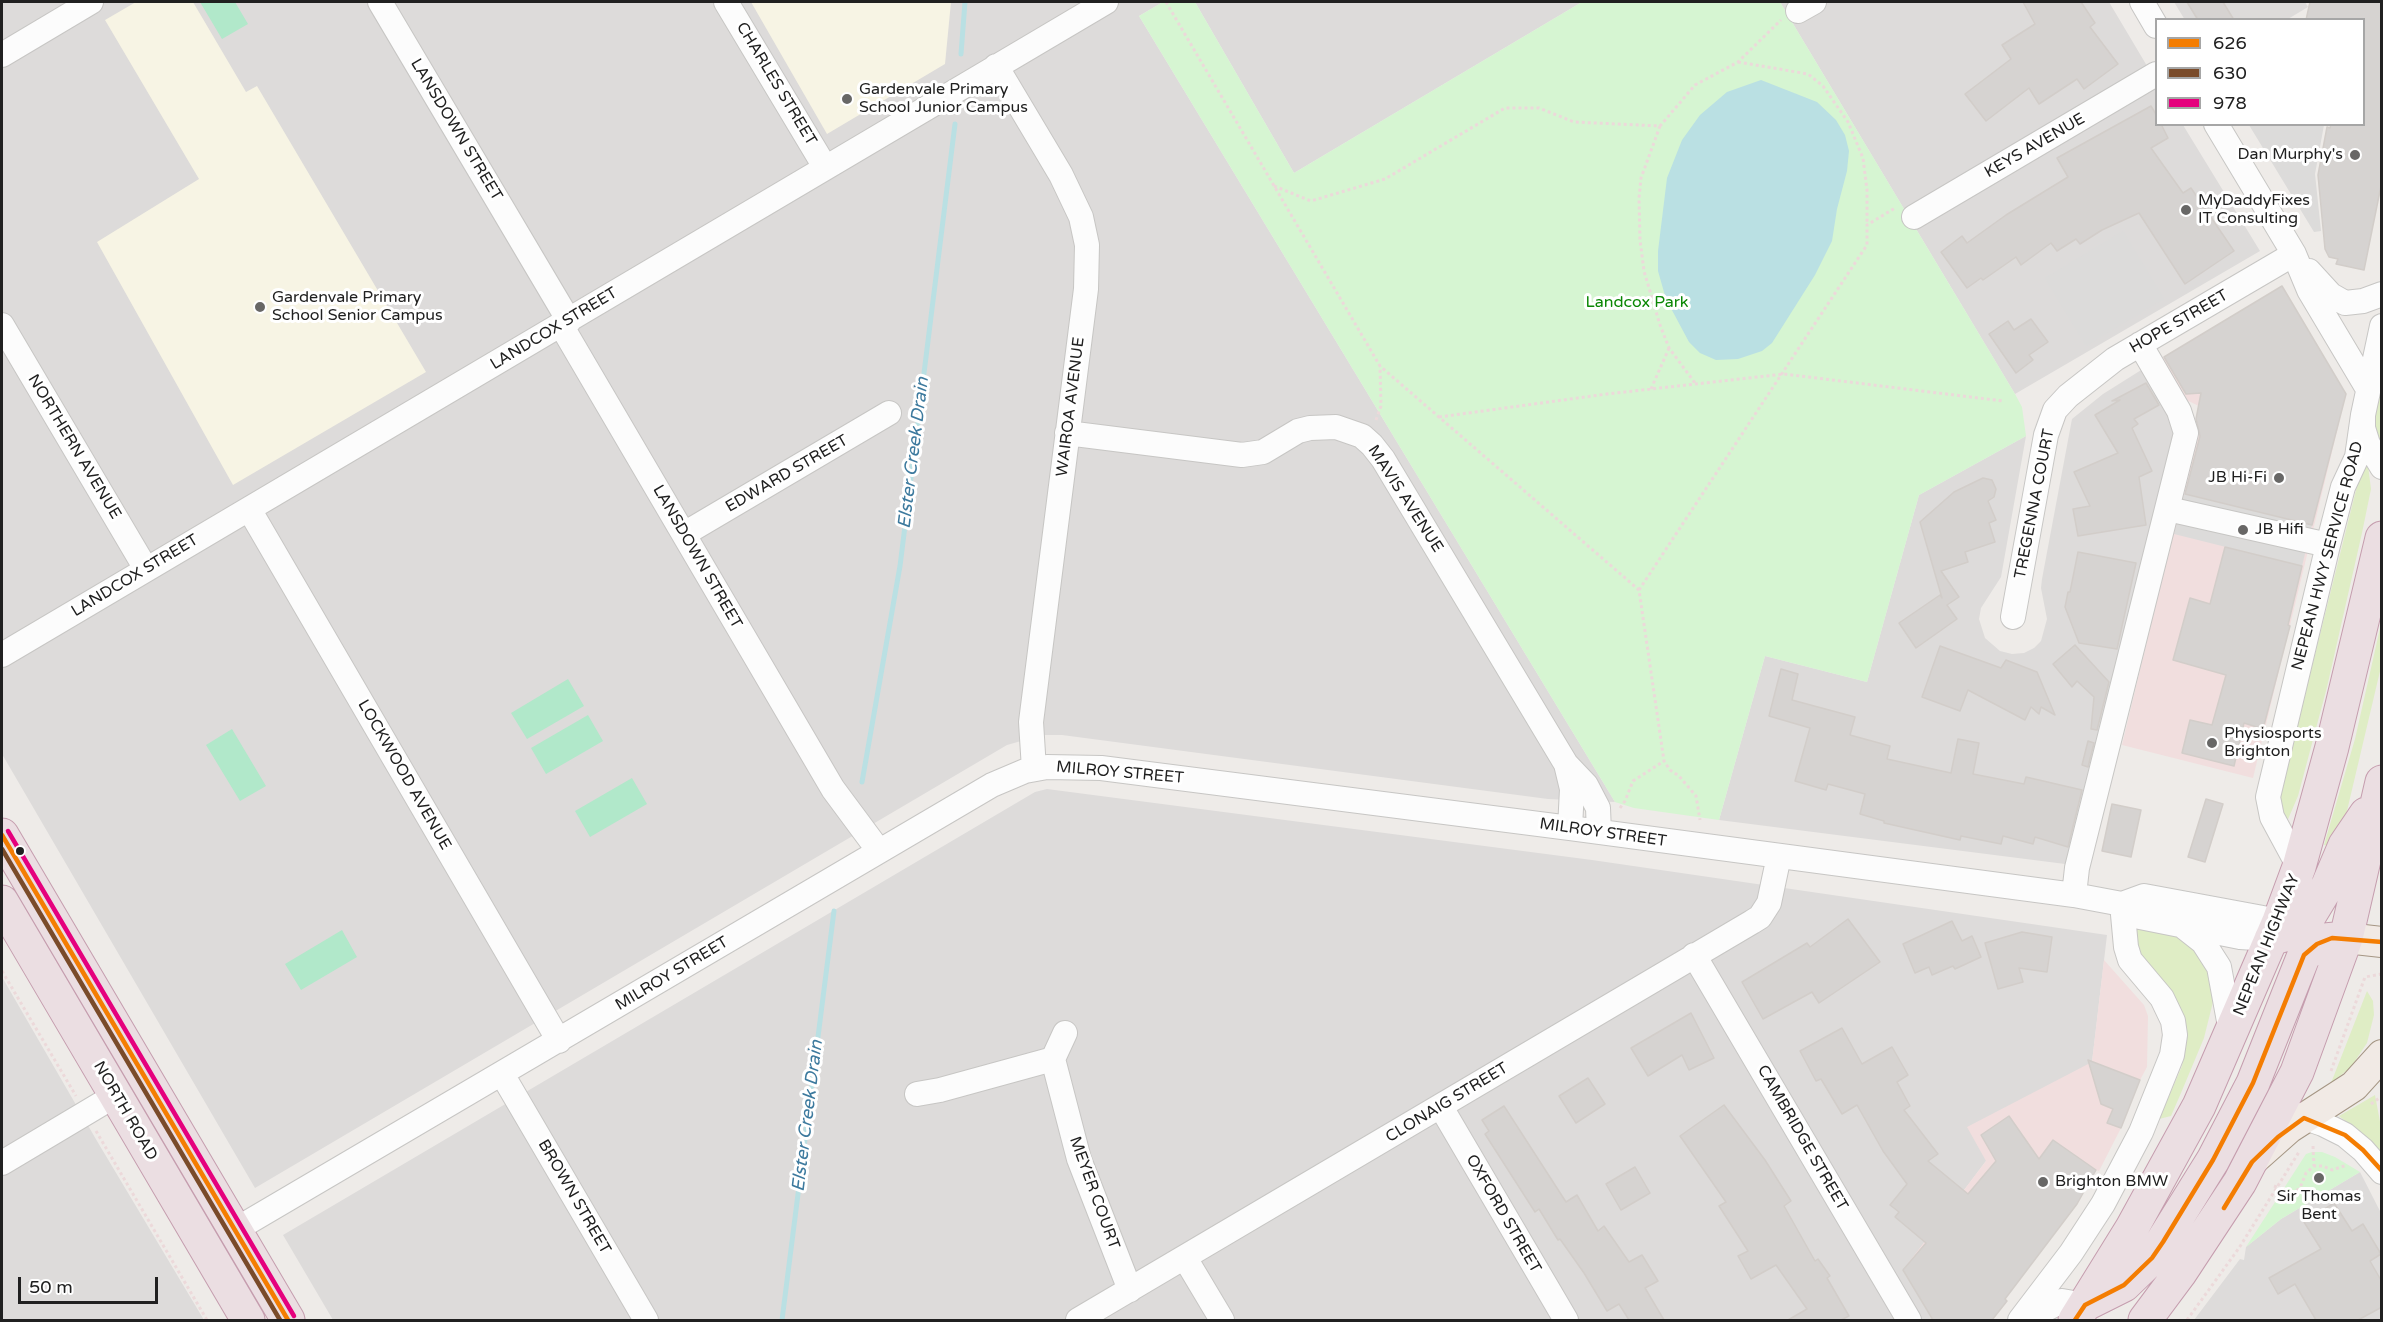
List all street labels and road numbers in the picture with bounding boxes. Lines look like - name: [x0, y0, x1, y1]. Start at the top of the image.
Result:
- street label: CHARLES STREET: [732, 19, 820, 149]
- street label: LANSDOWN STREET: [406, 56, 506, 204]
- street label: KEYS AVENUE: [1981, 109, 2089, 183]
- street label: LANDCOX STREET: [487, 284, 621, 374]
- street label: HOPE STREET: [2126, 286, 2232, 358]
- street label: WAIROA AVENUE: [1053, 336, 1089, 478]
- street label: NORTHERN AVENUE: [23, 371, 125, 523]
- street label: TREGENNA COURT: [2011, 427, 2059, 581]
- street label: EDWARD STREET: [722, 431, 852, 517]
- street label: NEPEAN HWY SERVICE ROAD: [2288, 439, 2368, 673]
- street label: MAVIS AVENUE: [1363, 442, 1447, 556]
- street label: LANSDOWN STREET: [648, 482, 746, 632]
- street label: LANDCOX STREET: [68, 531, 202, 621]
- street label: LOCKWOOD AVENUE: [353, 697, 455, 853]
- street label: MILROY STREET: [1055, 758, 1185, 788]
- street label: MILROY STREET: [1538, 815, 1668, 851]
- street label: NEPEAN HIGHWAY: [2230, 871, 2304, 1019]
- street label: MILROY STREET: [612, 933, 732, 1015]
- street label: NORTH ROAD: [89, 1058, 161, 1164]
- street label: CLONAIG STREET: [1382, 1059, 1512, 1147]
- street label: CAMBRIDGE STREET: [1753, 1062, 1851, 1214]
- street label: MEYER COURT: [1065, 1134, 1123, 1252]
- street label: BROWN STREET: [533, 1136, 615, 1258]
- street label: OXFORD STREET: [1461, 1151, 1545, 1277]

